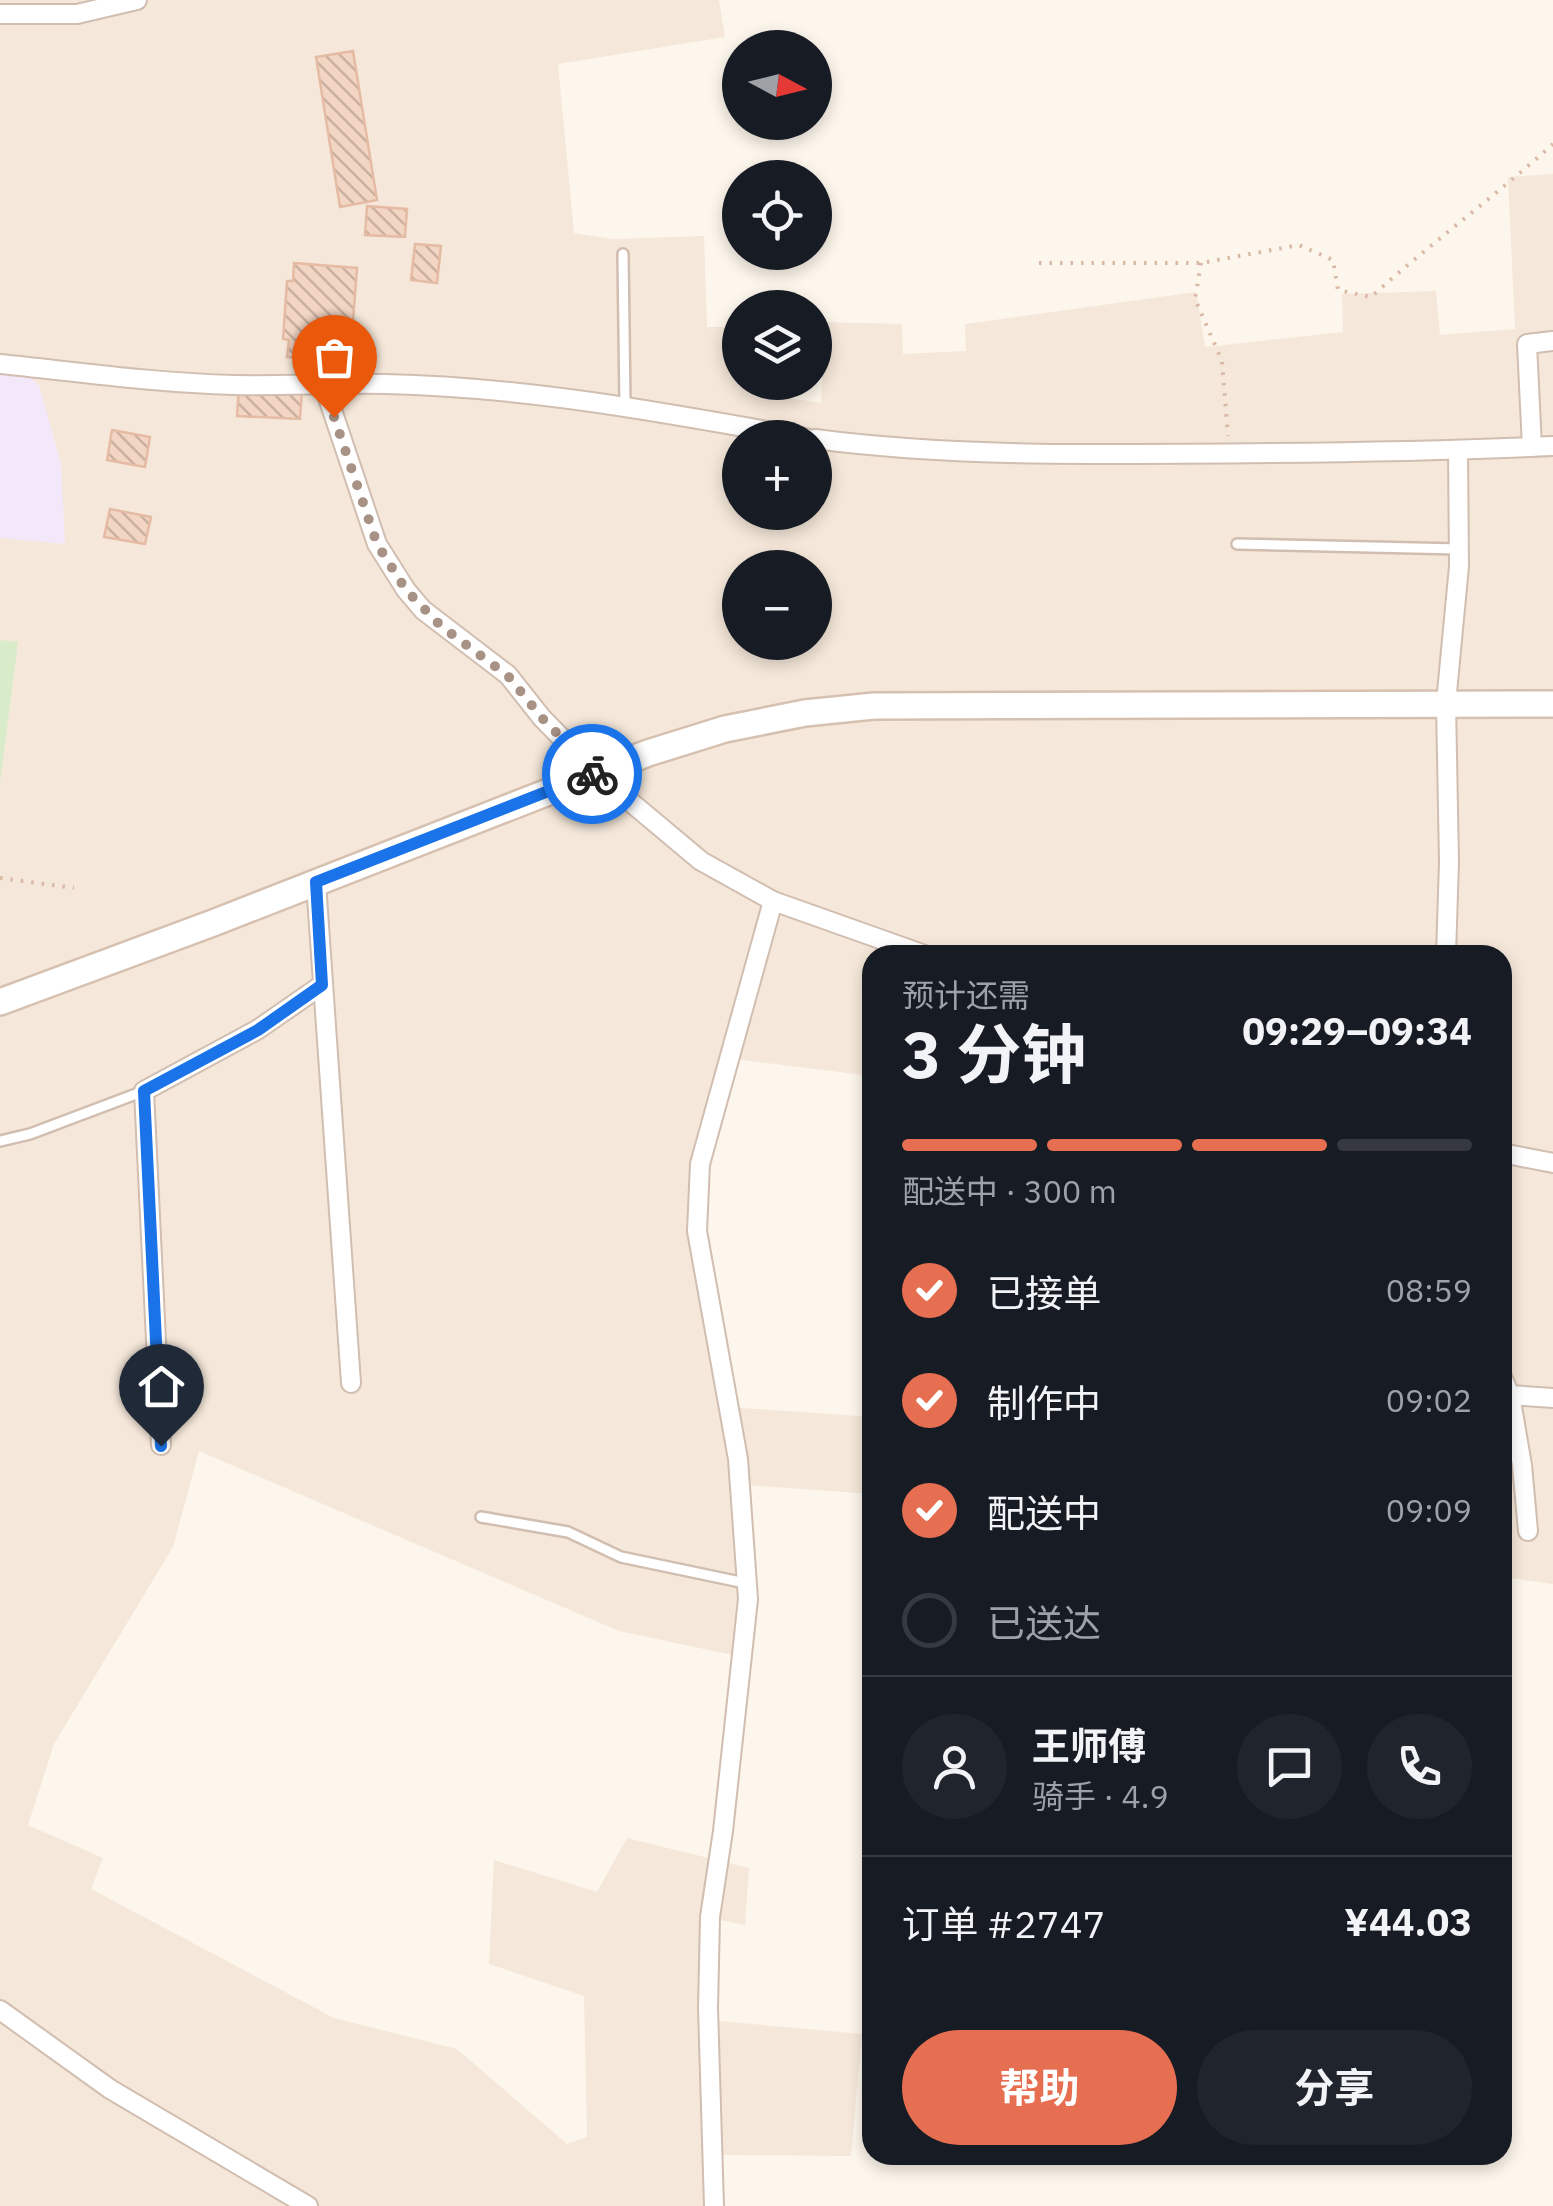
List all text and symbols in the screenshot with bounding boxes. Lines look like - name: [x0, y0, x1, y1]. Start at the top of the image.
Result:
- north arrow: [722, 30, 832, 140]
- map controls: [722, 30, 832, 660]
- button: locate: [722, 160, 832, 270]
- button: layers: [722, 290, 832, 400]
- pin: [292, 315, 377, 418]
- icon: bag: [307, 330, 362, 385]
- button: +: [722, 420, 832, 530]
- button: −: [722, 550, 832, 660]
- courier: [542, 724, 642, 824]
- icon: bike: [565, 747, 620, 802]
- text: 预计还需: [902, 974, 1030, 1016]
- text: 09:29–09:34: [1242, 1006, 1472, 1055]
- text: 3 分钟: [902, 1011, 1086, 1096]
- text: 配送中 · 300 m: [902, 1170, 1117, 1212]
- icon: check: [902, 1263, 957, 1318]
- text: 已接单: [987, 1268, 1101, 1317]
- text: 08:59: [1386, 1269, 1472, 1311]
- pin: [119, 1344, 204, 1447]
- icon: home: [134, 1359, 189, 1414]
- icon: check: [902, 1373, 957, 1428]
- text: 制作中: [987, 1378, 1101, 1427]
- text: 09:02: [1386, 1379, 1472, 1421]
- icon: check: [902, 1483, 957, 1538]
- text: 配送中: [987, 1488, 1101, 1537]
- text: 09:09: [1386, 1489, 1472, 1531]
- text: 已送达: [987, 1598, 1101, 1647]
- button: person: [902, 1714, 1007, 1819]
- button: chat: [1237, 1714, 1342, 1819]
- button: phone: [1367, 1714, 1472, 1819]
- text: 王师傅: [1032, 1721, 1146, 1770]
- text: 骑手 · 4.9: [1032, 1775, 1169, 1817]
- text: ¥44.03: [1344, 1897, 1472, 1946]
- text: 订单 #2747: [902, 1899, 1105, 1948]
- button: 帮助: [902, 2030, 1177, 2145]
- button: 分享: [1197, 2030, 1472, 2145]

